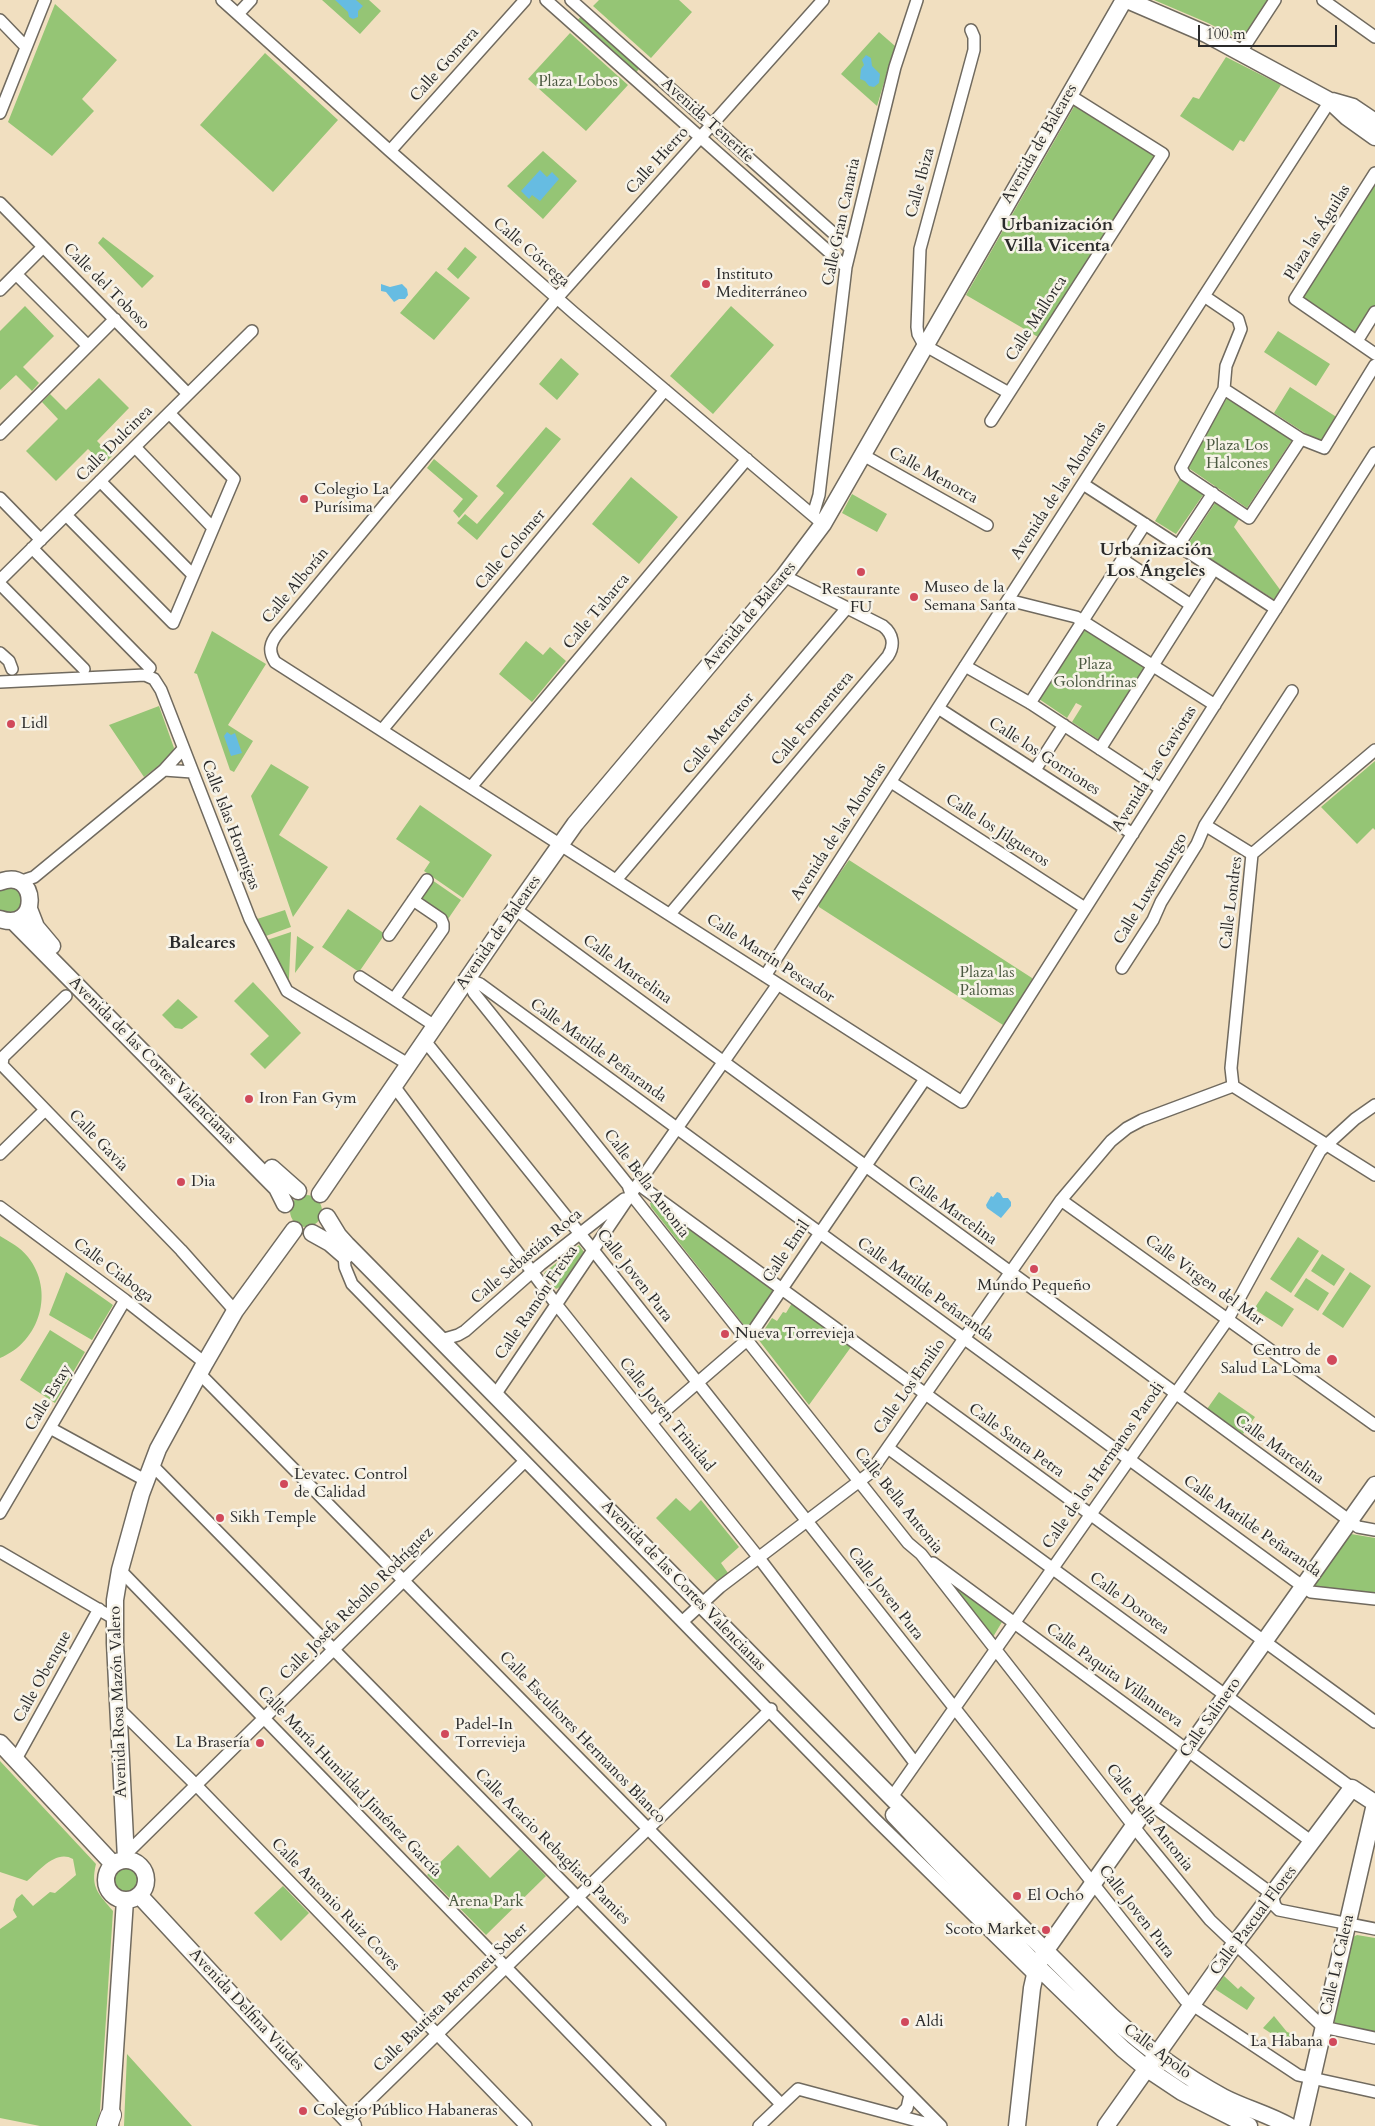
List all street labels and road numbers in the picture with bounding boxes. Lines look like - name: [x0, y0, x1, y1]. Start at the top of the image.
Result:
- street label: Calle Gomera: [407, 24, 483, 106]
- street label: Avenida Tenerife: [657, 74, 757, 168]
- street label: Avenida de Baleares: [998, 81, 1082, 207]
- street label: Calle Hierro: [623, 123, 693, 199]
- street label: Calle Ibiza: [902, 146, 940, 220]
- street label: Calle Gran Canaria: [819, 156, 865, 288]
- street label: Plaza las Águilas: [1281, 182, 1355, 284]
- street label: Calle Córcega: [488, 214, 574, 292]
- street label: Calle del Toboso: [59, 240, 153, 334]
- street label: Calle Mallorca: [1002, 273, 1072, 365]
- street label: Calle Dulcinea: [73, 402, 157, 486]
- street label: Avenida de las Alondras: [1007, 418, 1111, 564]
- street label: Calle Menorca: [885, 444, 981, 508]
- street label: Calle Colomer: [472, 506, 550, 594]
- street label: Calle Alborán: [259, 544, 333, 628]
- street label: Avenida de Baleares: [699, 558, 801, 674]
- street label: Calle Tabarca: [560, 570, 634, 654]
- street label: Calle Formentera: [768, 668, 858, 770]
- street label: Calle Mercator: [679, 689, 759, 779]
- street label: Avenida Las Gaviotas: [1109, 703, 1201, 835]
- street label: Calle los Gorriones: [985, 714, 1103, 800]
- street label: Calle Islas Hormigas: [196, 757, 264, 893]
- street label: Avenida de las Alondras: [787, 759, 891, 905]
- street label: Calle los Jilgueros: [941, 790, 1053, 872]
- street label: Calle Luxemburgo: [1110, 830, 1192, 948]
- street label: Calle Londres: [1217, 856, 1247, 950]
- street label: Avenida de Baleares: [453, 872, 545, 994]
- street label: Calle Martín Pescador: [702, 910, 838, 1008]
- street label: Calle Marcelina: [579, 931, 675, 1009]
- street label: Avenida de las Cortes Valencianas: [64, 973, 240, 1149]
- street label: Calle Matilde Peñaranda: [526, 995, 670, 1107]
- street label: Calle Gavia: [64, 1106, 132, 1176]
- street label: Calle Bella Antonia: [599, 1126, 693, 1242]
- street label: Calle Marcelina: [904, 1172, 1000, 1250]
- street label: Calle Sebastián Roca: [468, 1205, 586, 1309]
- street label: Calle Emil: [759, 1217, 815, 1287]
- street label: Calle Joven Pura: [592, 1226, 676, 1326]
- street label: Calle Virgen del Mar: [1141, 1231, 1267, 1331]
- street label: Calle Matilde Peñaranda: [853, 1234, 997, 1346]
- street label: Calle Ciaboga: [69, 1235, 157, 1307]
- street label: Calle Ramón Freixa: [492, 1242, 582, 1364]
- street label: Calle Los Emilio: [870, 1336, 950, 1438]
- street label: Calle Joven Trinidad: [614, 1354, 718, 1476]
- street label: Calle Estay: [22, 1361, 76, 1435]
- street label: Calle de los Hermanos Parodi: [1039, 1379, 1169, 1553]
- street label: Calle Santa Petra: [964, 1400, 1068, 1482]
- street label: Calle Marcelina: [1231, 1411, 1327, 1489]
- street label: Calle Bella Antonia: [849, 1444, 947, 1558]
- street label: Calle Matilde Peñaranda: [1179, 1472, 1325, 1582]
- street label: Avenida de las Cortes Valencianas: [597, 1497, 769, 1675]
- street label: Calle Josefa Rebollo Rodríguez: [276, 1523, 438, 1685]
- street label: Calle Joven Pura: [843, 1544, 927, 1644]
- street label: Calle Dorotea: [1085, 1569, 1173, 1639]
- street label: Avenida Rosa Mazón Valero: [106, 1606, 132, 1798]
- street label: Calle Paquita Villanueva: [1042, 1620, 1186, 1732]
- street label: Calle Obenque: [10, 1628, 76, 1726]
- street label: Calle Escultores Hermanos Blanco: [495, 1648, 669, 1828]
- street label: Calle Salinero: [1176, 1674, 1246, 1762]
- street label: Calle María Humildad Jiménez García: [253, 1683, 445, 1881]
- street label: Calle Bella Antonia: [1101, 1760, 1197, 1876]
- street label: Calle Acacio Rebagliato Pamies: [470, 1765, 634, 1929]
- street label: Calle Antonio Ruiz Coves: [267, 1835, 403, 1975]
- street label: Calle Joven Pura: [1094, 1862, 1178, 1962]
- street label: Calle Pascual Flores: [1207, 1862, 1301, 1980]
- street label: Calle La Calera: [1317, 1913, 1359, 2017]
- street label: Calle Bautista Bertomeu Sober: [370, 1919, 532, 2077]
- street label: Avenida Delfina Viudes: [184, 1945, 308, 2075]
- street label: Calle Apolo: [1119, 2020, 1195, 2084]

